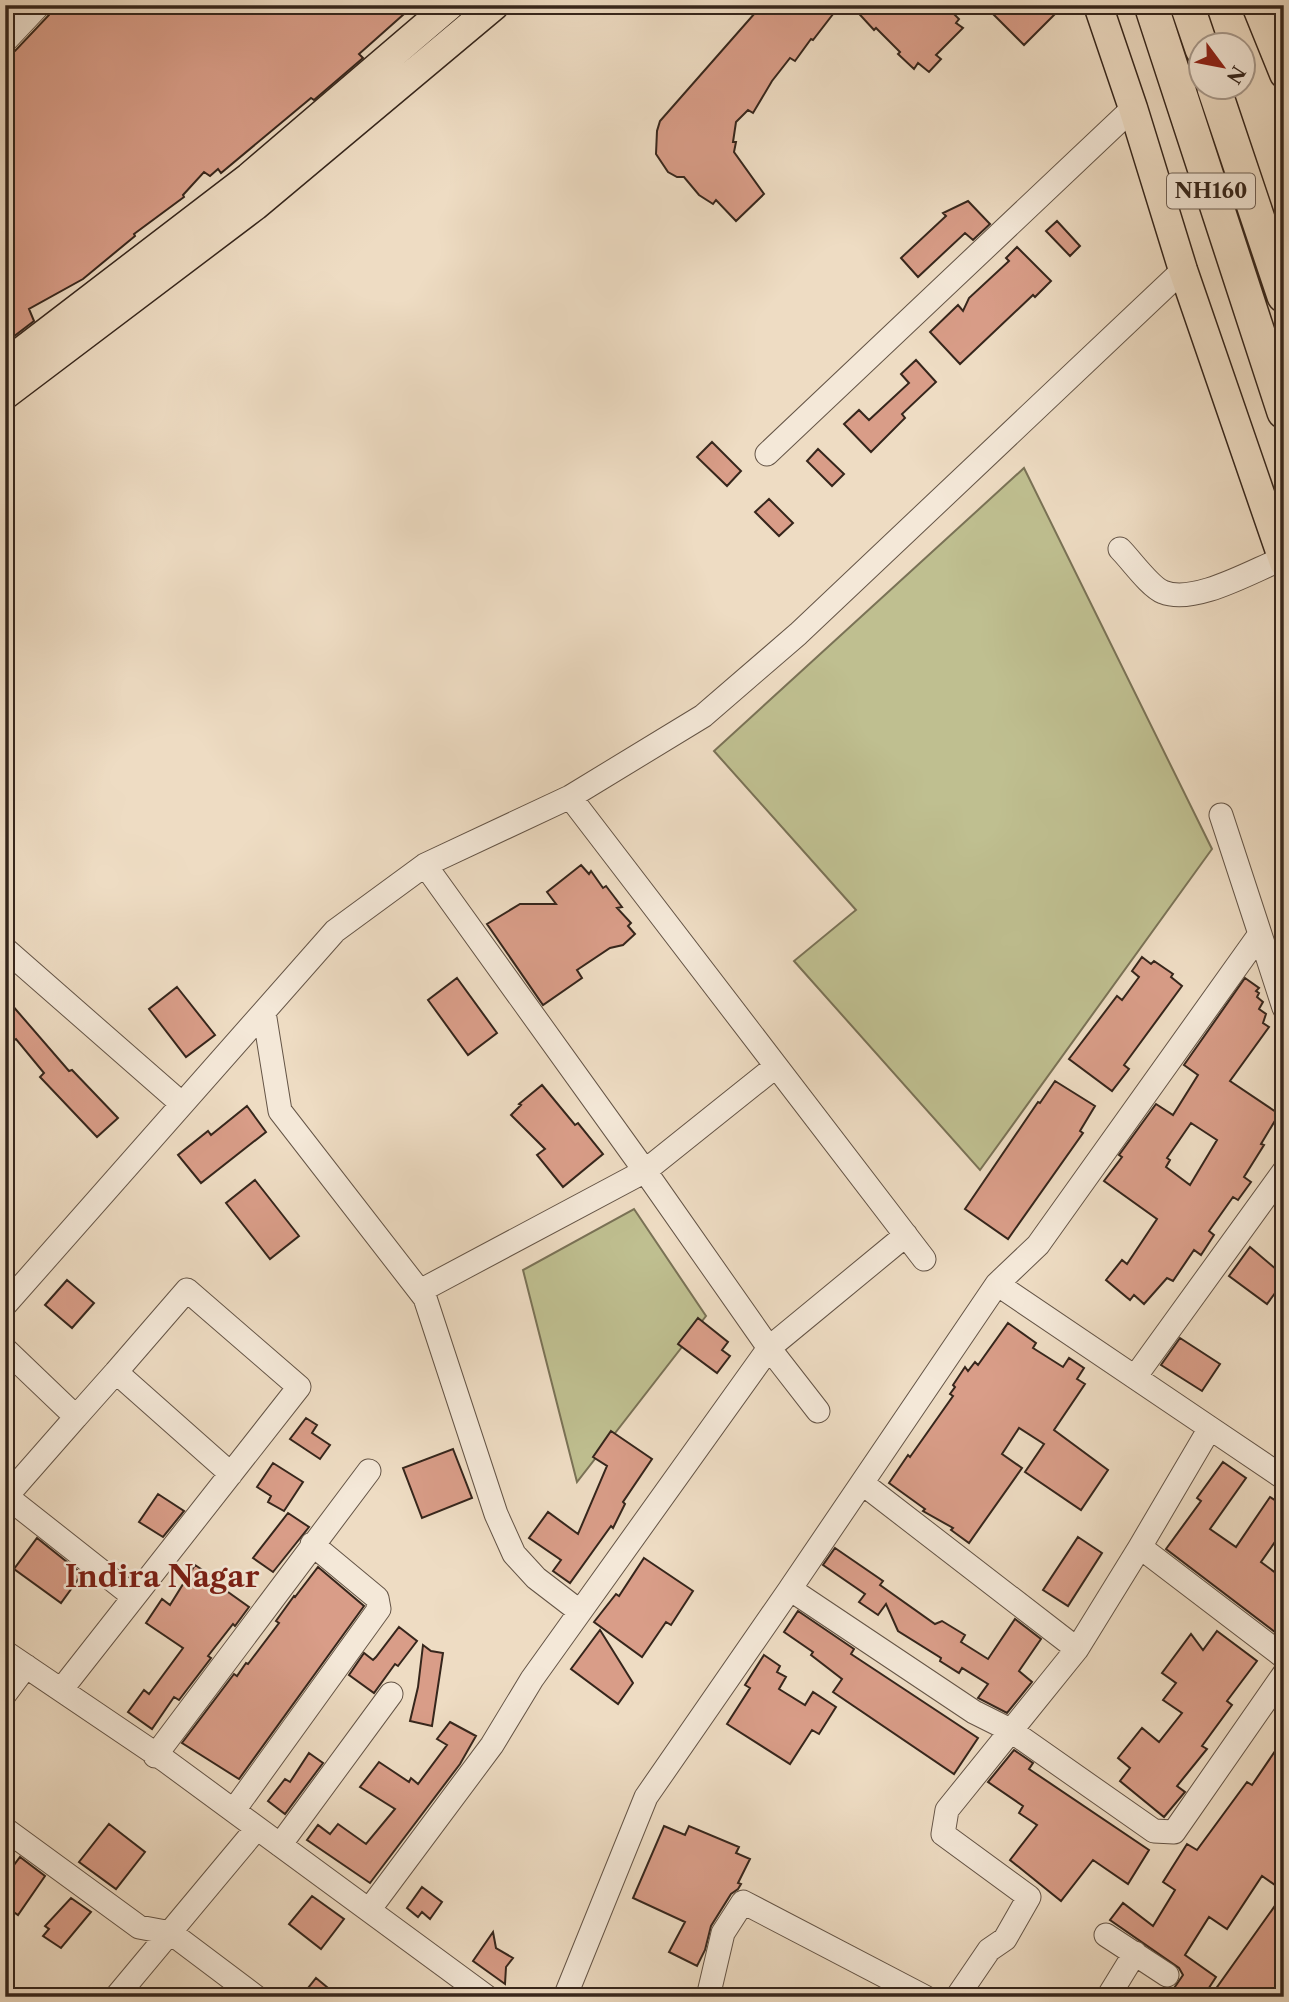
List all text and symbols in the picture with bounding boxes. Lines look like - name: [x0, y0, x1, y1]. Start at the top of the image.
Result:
- north arrow: [1188, 32, 1258, 102]
- text: N: [1222, 62, 1250, 88]
- road number: NH160: [1167, 174, 1255, 208]
- district label: Indira Nagar: [65, 1558, 260, 1595]

